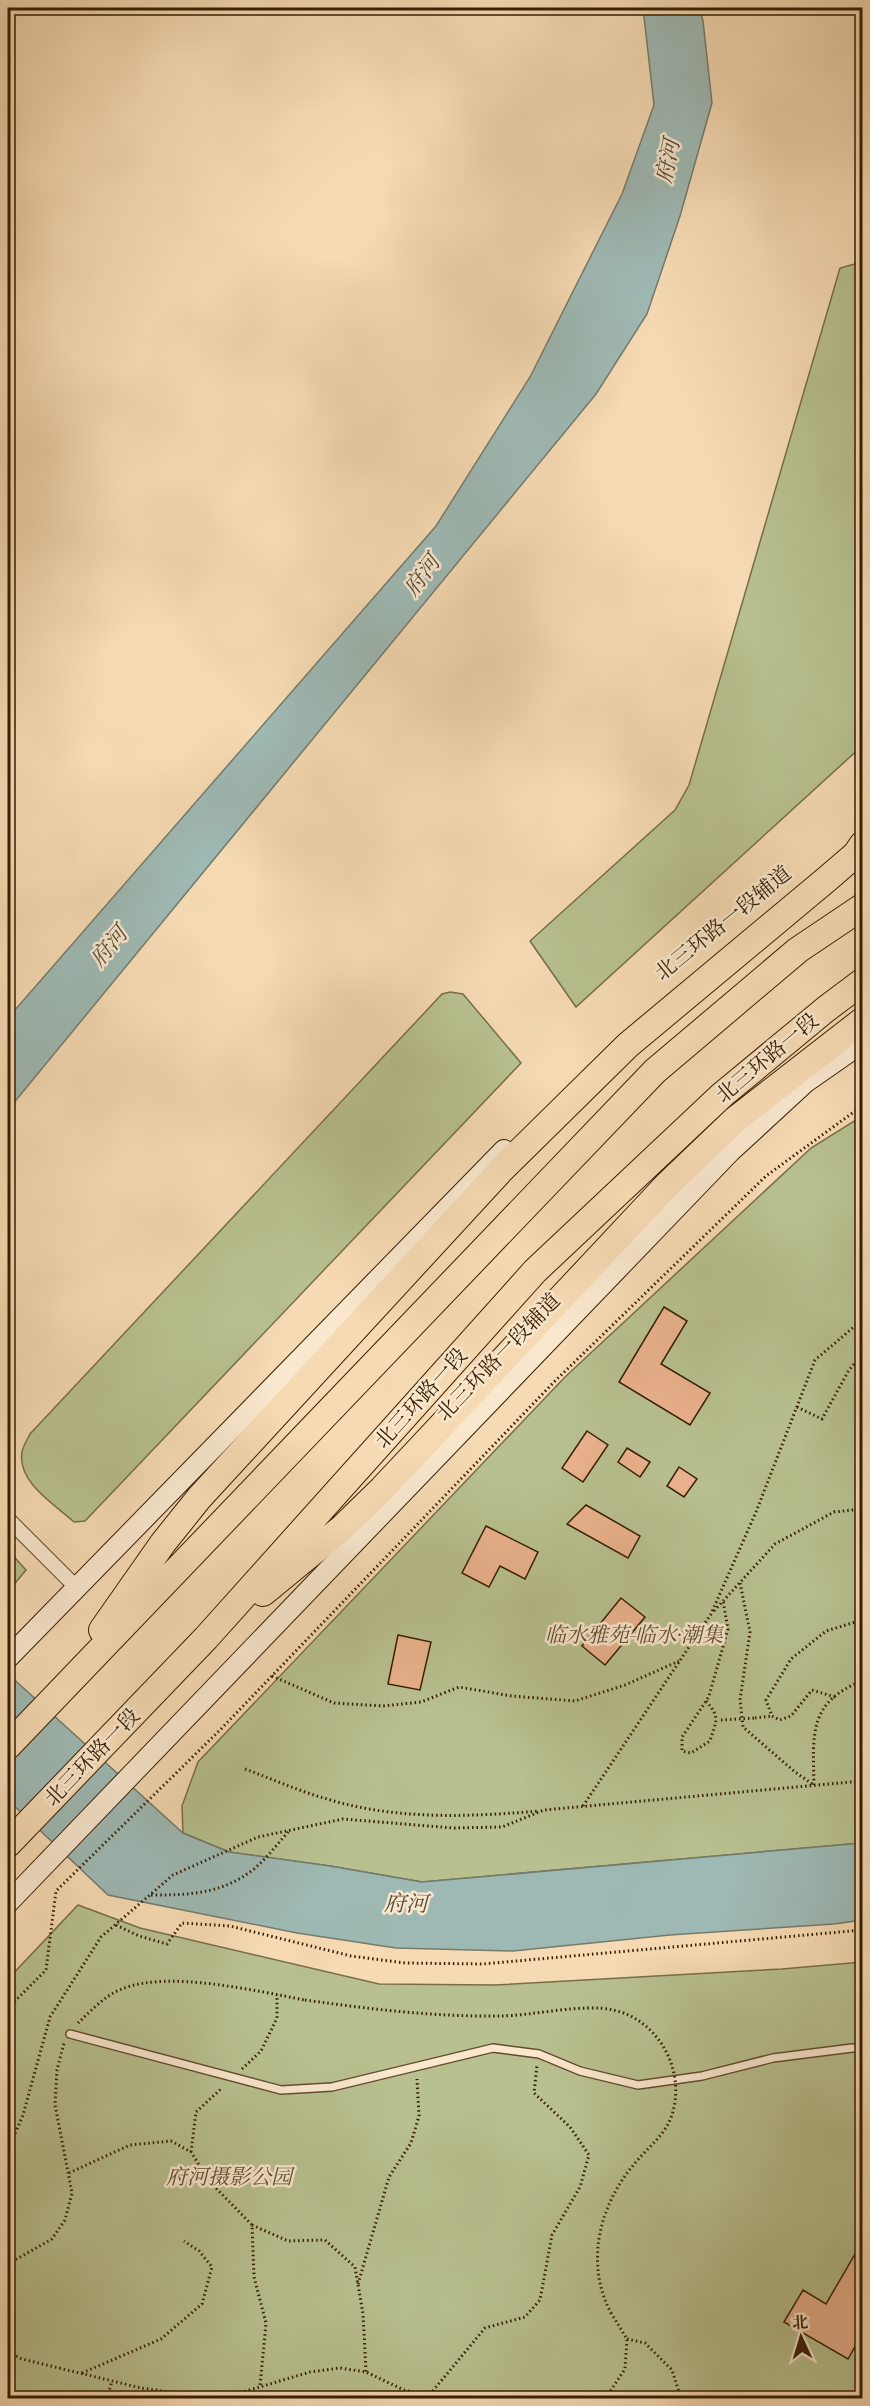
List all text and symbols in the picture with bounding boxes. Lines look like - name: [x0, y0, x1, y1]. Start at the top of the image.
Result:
- water label: 府河: [651, 133, 686, 185]
- water label: 府河: [398, 547, 448, 601]
- street label: 北三环路一段辅道: [650, 861, 796, 985]
- water label: 府河: [85, 918, 135, 972]
- street label: 北三环路一段: [711, 1008, 823, 1108]
- street label: 北三环路一段辅道: [431, 1288, 565, 1426]
- street label: 北三环路一段: [370, 1343, 472, 1453]
- park label: 临水雅苑-临水·潮集: [545, 1623, 724, 1647]
- street label: 北三环路一段: [40, 1703, 144, 1811]
- water label: 府河: [384, 1891, 432, 1917]
- park label: 府河摄影公园: [166, 2165, 295, 2189]
- north arrow: [771, 2307, 831, 2367]
- text: 北: [791, 2312, 809, 2333]

